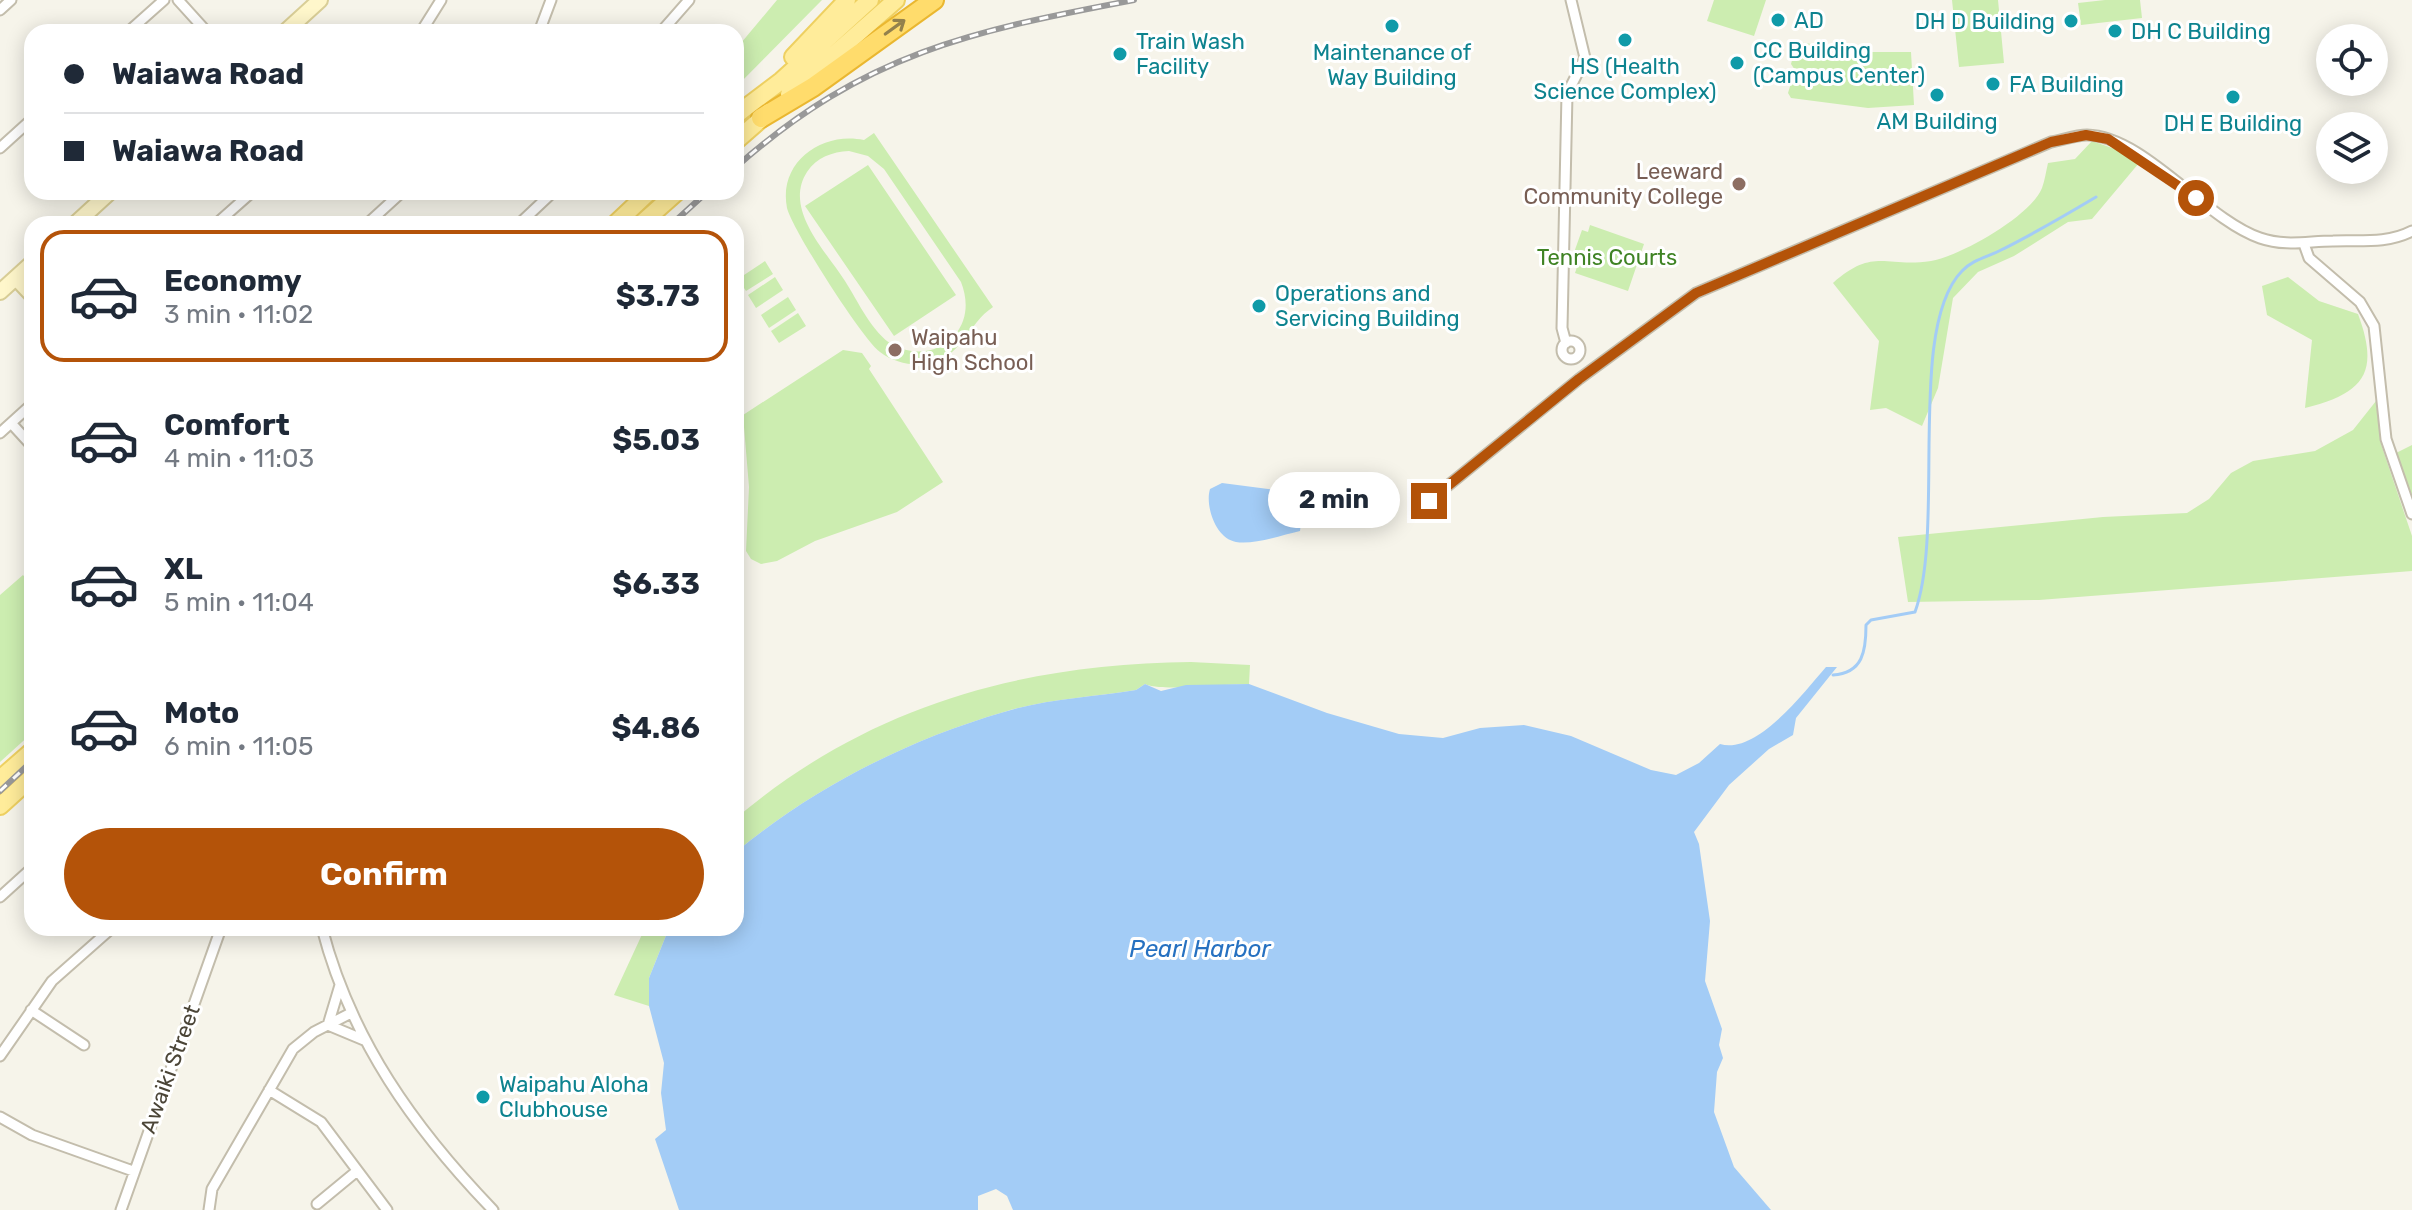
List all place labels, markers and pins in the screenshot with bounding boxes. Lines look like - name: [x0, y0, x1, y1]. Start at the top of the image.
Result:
- place label: AD: [1794, 7, 1824, 34]
- place label: DH D Building: [1915, 8, 2055, 35]
- marker: AD: [1769, 11, 1787, 29]
- marker: DH D Building: [2062, 12, 2080, 30]
- marker: Maintenance of Way Building: [1383, 17, 1401, 35]
- place label: DH C Building: [2131, 18, 2271, 45]
- marker: DH C Building: [2106, 22, 2124, 40]
- place label: Train Wash Facility: [1136, 28, 1245, 80]
- marker: HS (Health Science Complex): [1616, 31, 1634, 49]
- place label: CC Building (Campus Center): [1753, 37, 1925, 89]
- place label: Maintenance of Way Building: [1313, 39, 1472, 91]
- marker: Train Wash Facility: [1111, 45, 1129, 63]
- place label: HS (Health Science Complex): [1534, 53, 1716, 105]
- marker: CC Building (Campus Center): [1728, 54, 1746, 72]
- place label: FA Building: [2009, 71, 2124, 98]
- marker: FA Building: [1984, 75, 2002, 93]
- marker: AM Building: [1928, 86, 1946, 104]
- marker: DH E Building: [2224, 88, 2242, 106]
- place label: AM Building: [1876, 108, 1998, 135]
- place label: DH E Building: [2164, 110, 2302, 137]
- place label: Leeward Community College: [1523, 158, 1723, 210]
- marker: Leeward Community College: [1730, 175, 1748, 193]
- place label: Operations and Servicing Building: [1275, 280, 1460, 332]
- marker: Operations and Servicing Building: [1250, 297, 1268, 315]
- place label: Waipahu High School: [911, 324, 1034, 376]
- marker: Waipahu High School: [886, 341, 904, 359]
- place label: Waipahu Aloha Clubhouse: [499, 1071, 649, 1123]
- marker: Waipahu Aloha Clubhouse: [474, 1088, 492, 1106]

